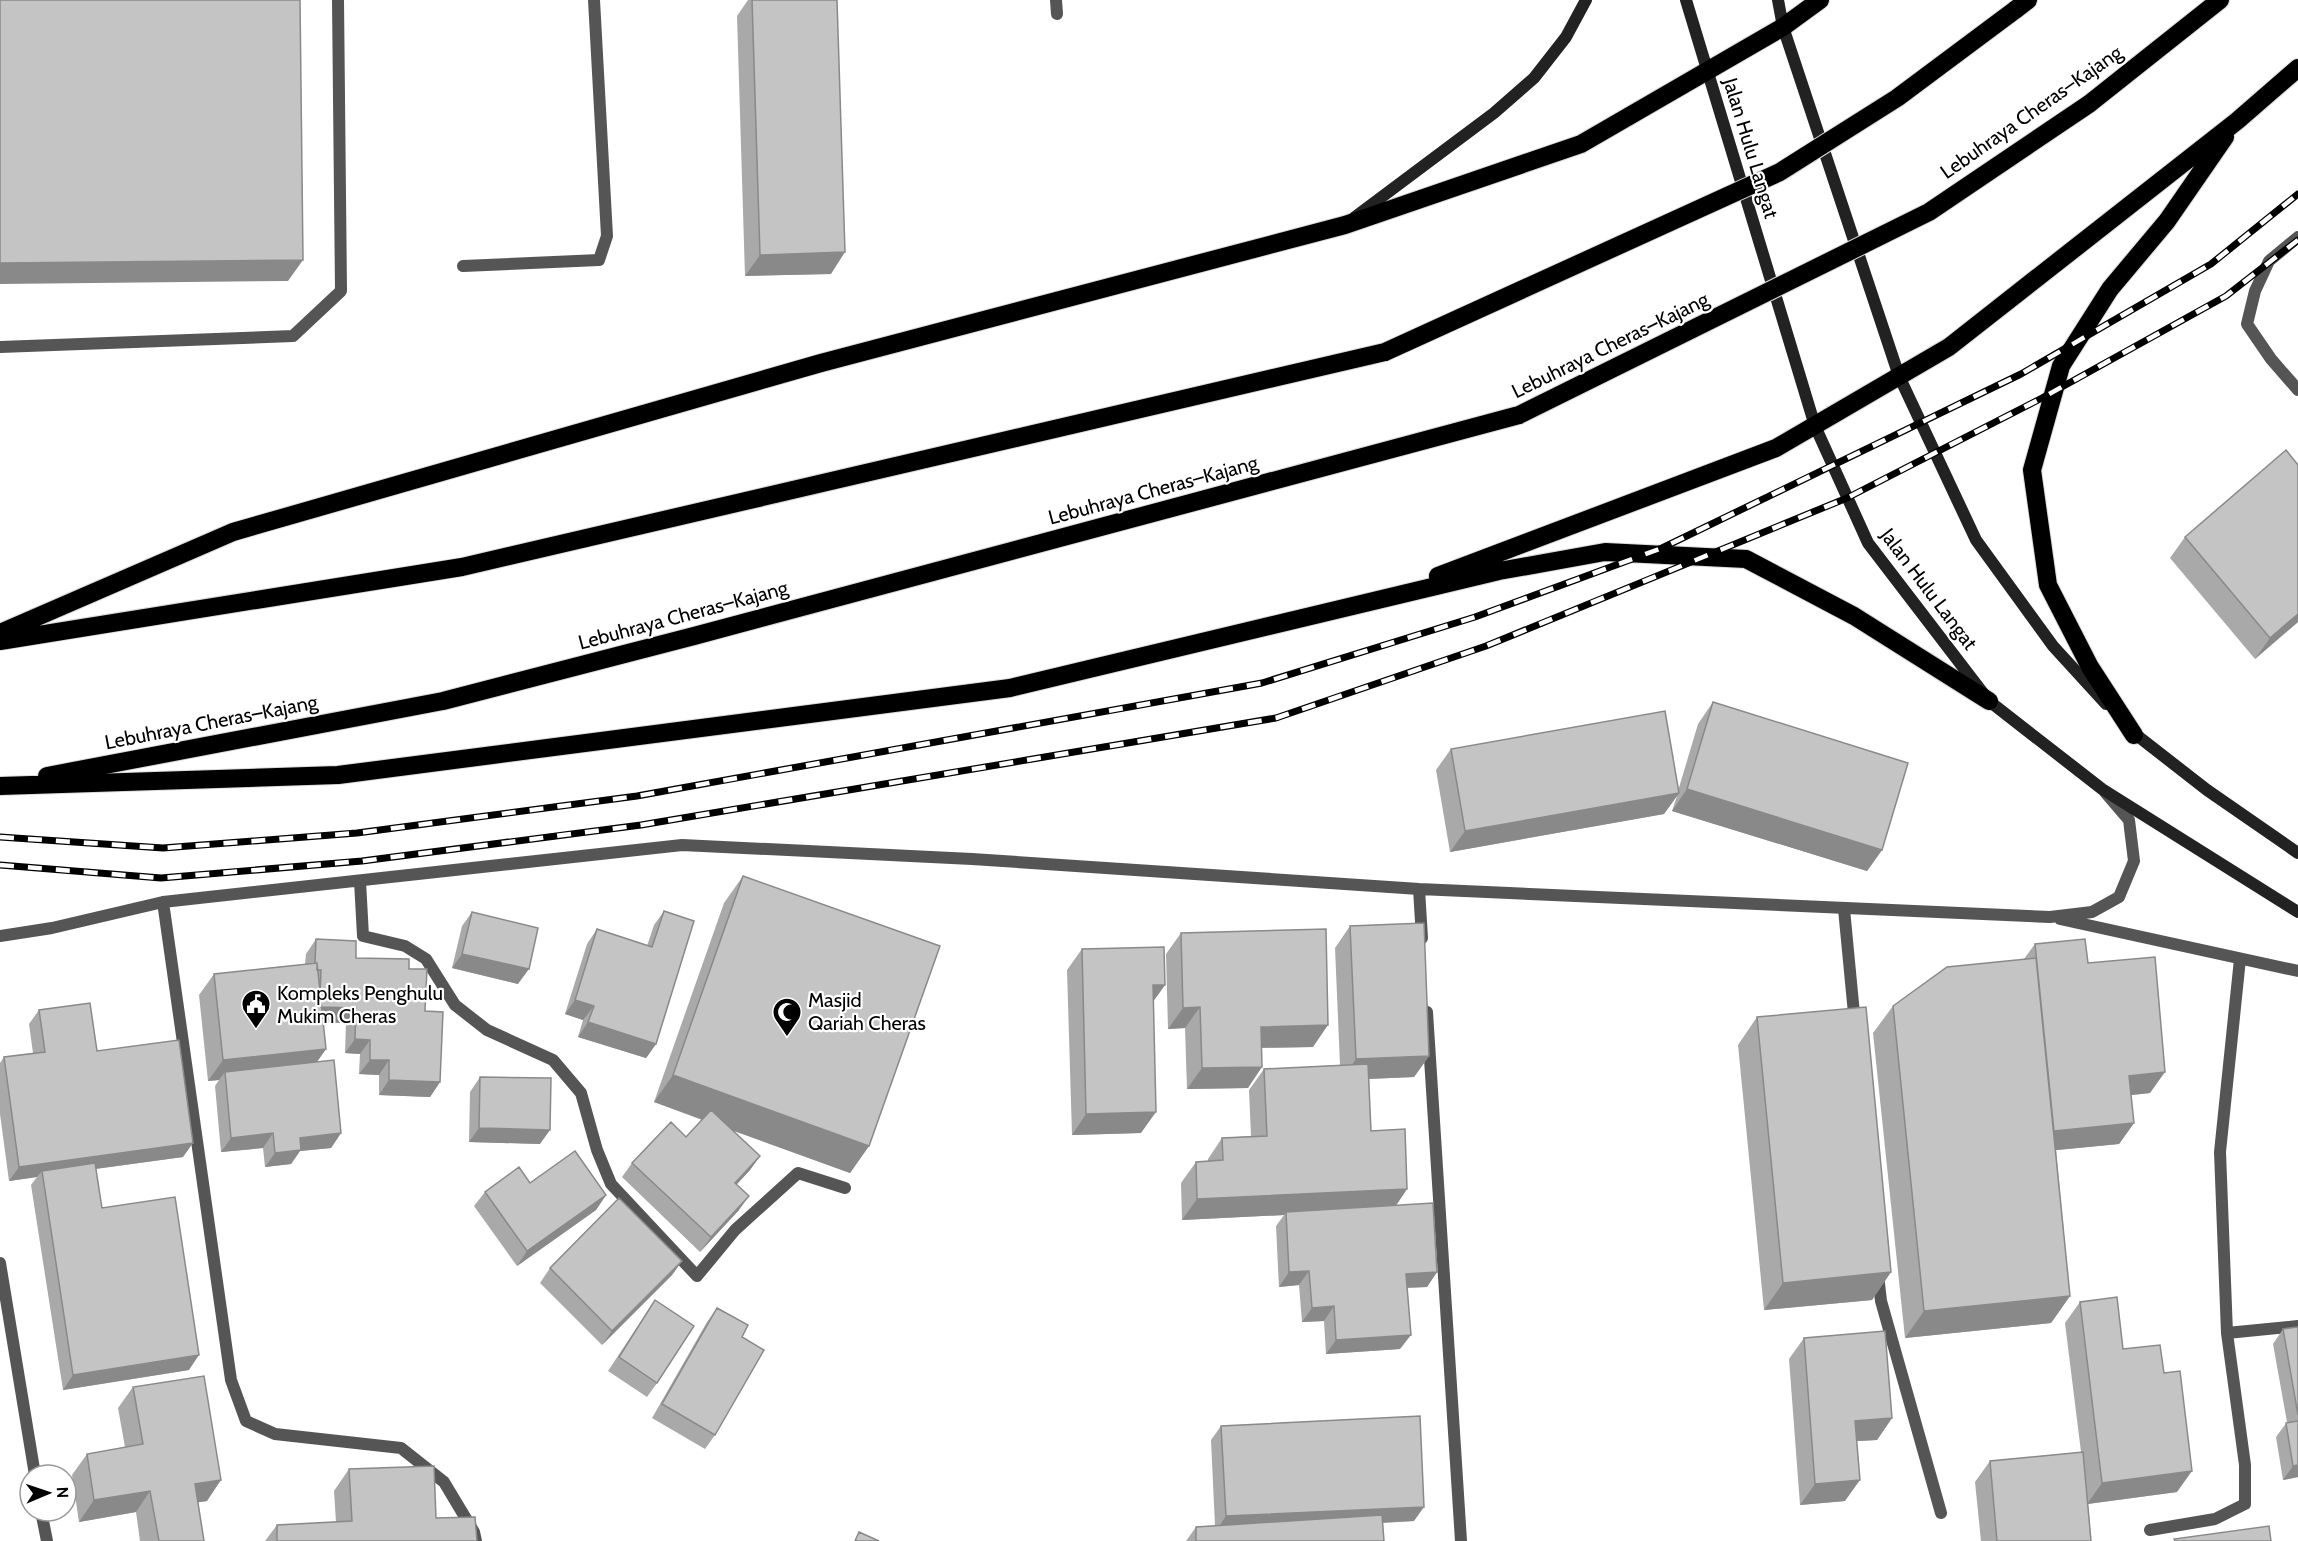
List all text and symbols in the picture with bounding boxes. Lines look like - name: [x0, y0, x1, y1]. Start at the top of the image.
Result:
- street label: Lebuhraya Cheras–Kajang: [1936, 40, 2127, 184]
- street label: Jalan Hulu Langat: [1718, 74, 1784, 221]
- street label: Lebuhraya Cheras–Kajang: [1508, 286, 1713, 403]
- street label: Lebuhraya Cheras–Kajang: [1045, 450, 1262, 530]
- street label: Jalan Hulu Langat: [1875, 523, 1983, 655]
- street label: Lebuhraya Cheras–Kajang: [575, 575, 792, 655]
- street label: Lebuhraya Cheras–Kajang: [103, 689, 320, 754]
- place label: Kompleks Penghulu Mukim Cheras: [277, 981, 443, 1028]
- public building icon: Kompleks Penghulu Mukim Cheras: [240, 988, 272, 1030]
- place label: Masjid Qariah Cheras: [808, 988, 926, 1035]
- mosque icon: Masjid Qariah Cheras: [771, 996, 803, 1038]
- north arrow: [18, 1463, 78, 1523]
- text: N: [53, 1487, 72, 1498]

